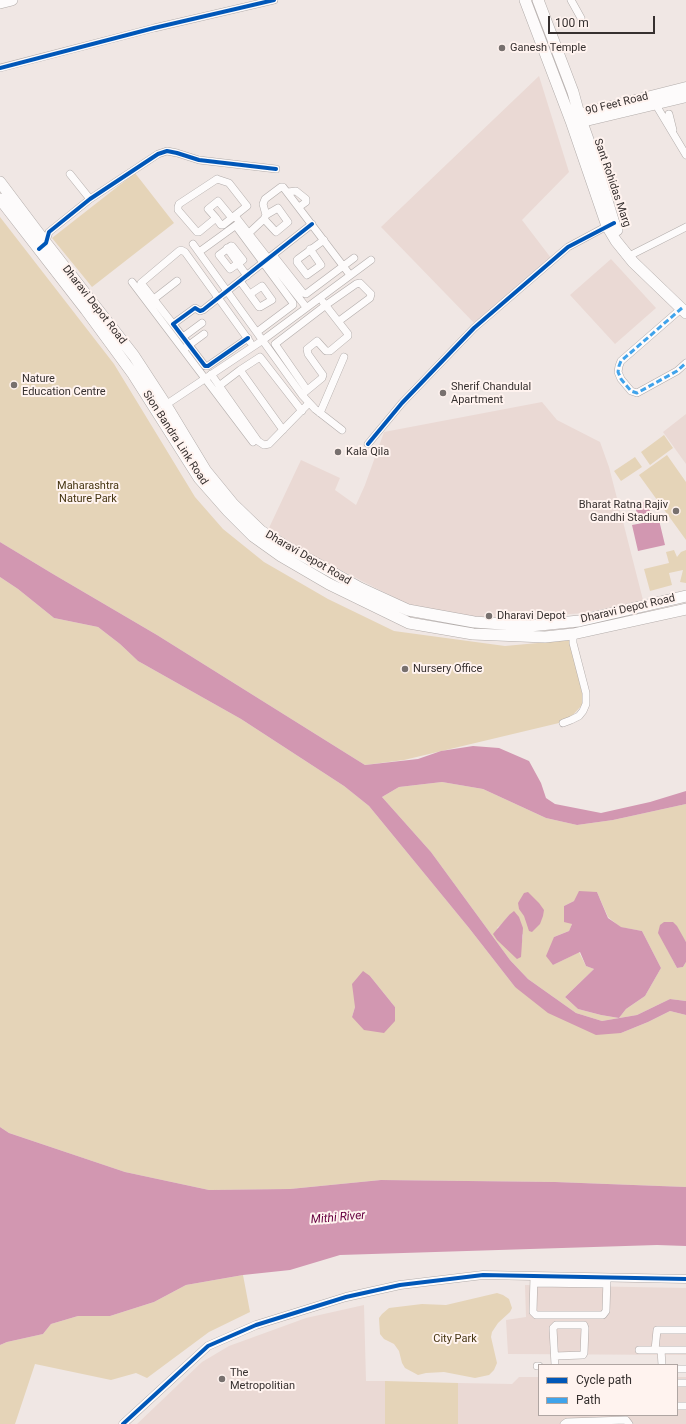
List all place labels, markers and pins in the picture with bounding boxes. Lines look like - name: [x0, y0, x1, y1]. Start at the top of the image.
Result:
- place label: Ganesh Temple: [510, 41, 586, 55]
- marker: Ganesh Temple: [497, 43, 507, 53]
- place label: Nature Education Centre: [22, 372, 106, 398]
- marker: Nature Education Centre: [9, 380, 19, 390]
- place label: Sherif Chandulal Apartment: [451, 380, 531, 406]
- marker: Sherif Chandulal Apartment: [438, 388, 448, 398]
- place label: Kala Qila: [346, 445, 389, 459]
- marker: Kala Qila: [333, 447, 343, 457]
- place label: Bharat Ratna Rajiv Gandhi Stadium: [579, 498, 668, 524]
- marker: Bharat Ratna Rajiv Gandhi Stadium: [671, 506, 681, 516]
- place label: Dharavi Depot: [497, 609, 566, 623]
- marker: Dharavi Depot: [484, 611, 494, 621]
- place label: Nursery Office: [413, 662, 482, 676]
- marker: Nursery Office: [400, 664, 410, 674]
- place label: The Metropolitian: [230, 1366, 295, 1392]
- marker: The Metropolitian: [217, 1374, 227, 1384]

